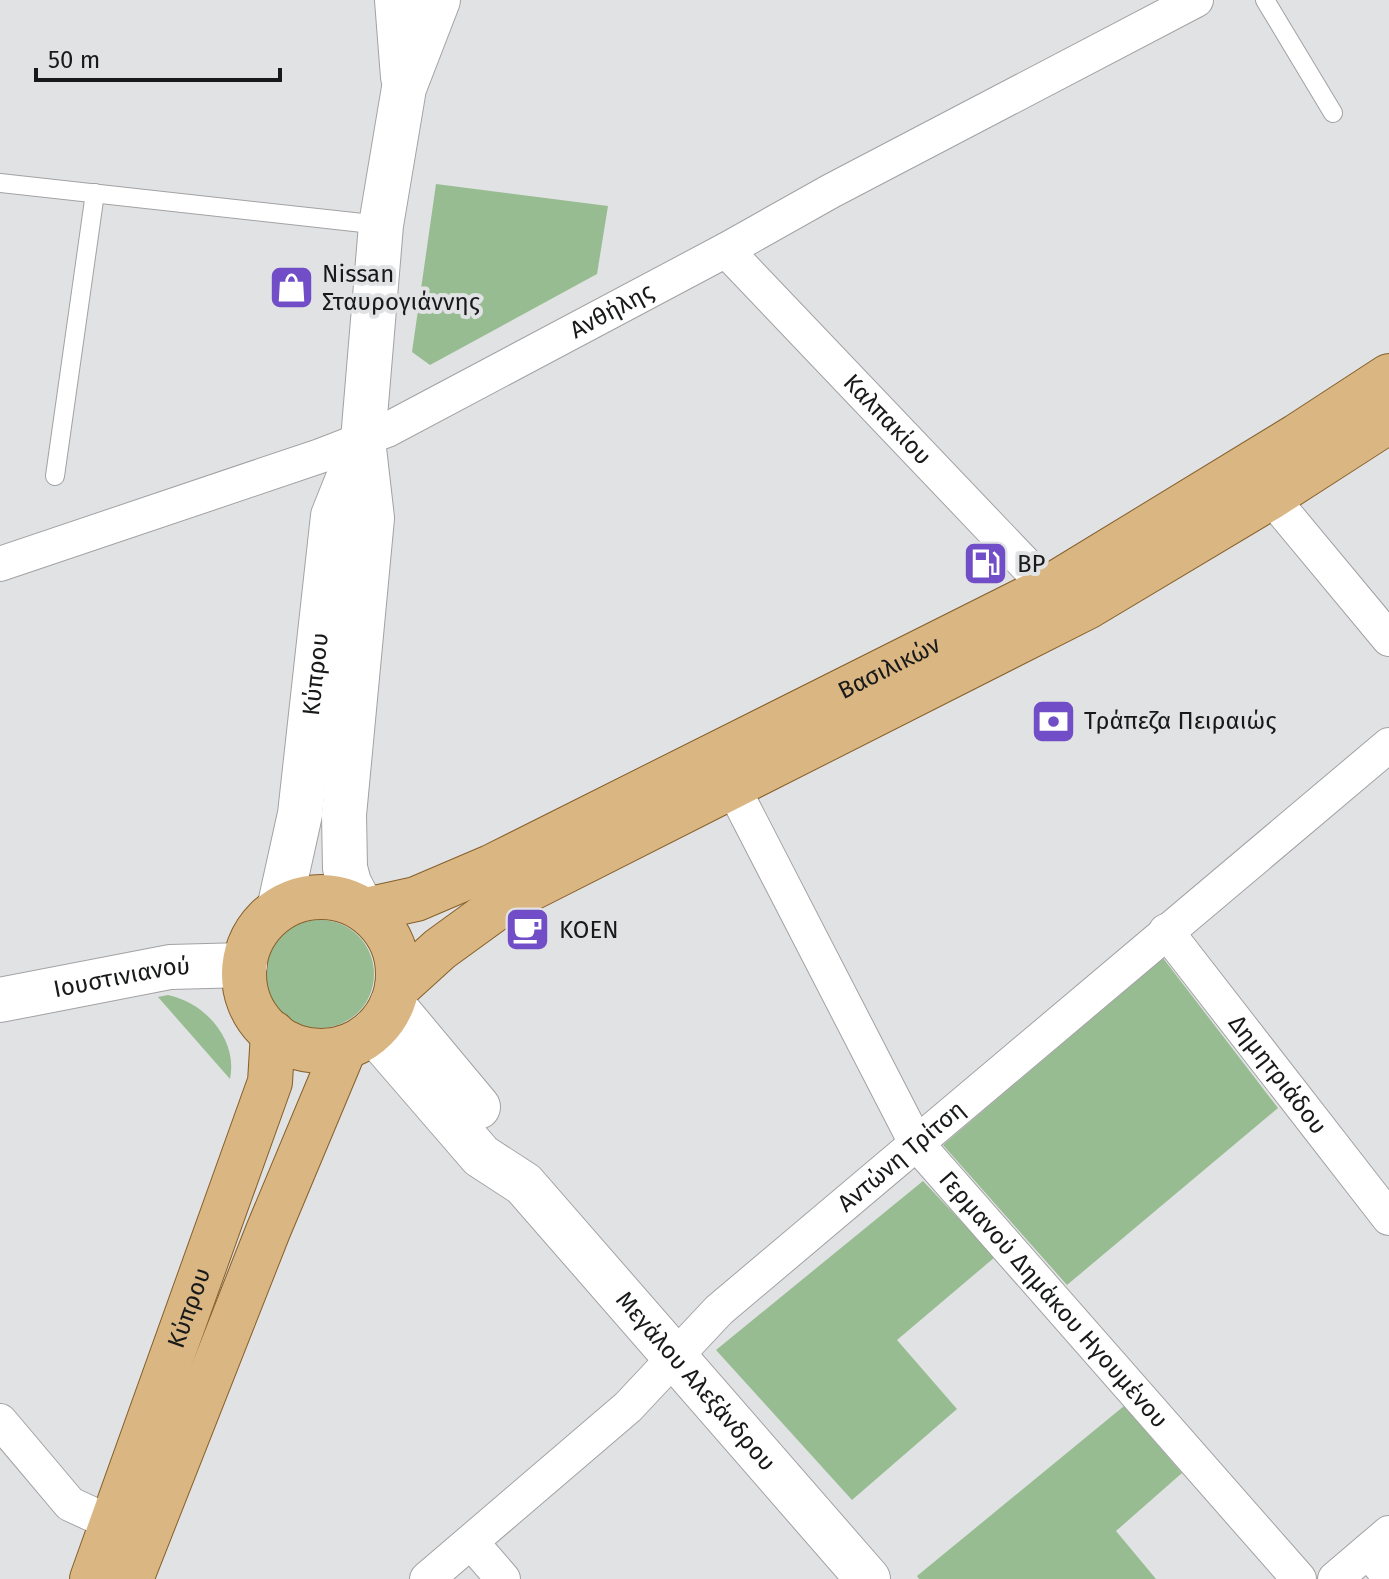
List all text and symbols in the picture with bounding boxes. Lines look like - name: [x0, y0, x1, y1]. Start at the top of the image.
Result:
- scale bar: [36, 32, 280, 82]
- text: 50 m: [48, 46, 100, 74]
- place label: Nissan Σταυρογιάννης: [322, 260, 480, 316]
- shop icon: Nissan Σταυρογιάννης: [267, 264, 315, 312]
- street label: Ανθήλης: [565, 277, 658, 344]
- street label: Καλπακίου: [838, 368, 937, 471]
- fuel station icon: BP: [962, 540, 1010, 588]
- place label: BP: [1017, 550, 1046, 578]
- street label: Βασιλικών: [833, 630, 945, 705]
- street label: Κύπρου: [297, 631, 334, 717]
- bank icon: Τράπεζα Πειραιώς: [1029, 697, 1077, 745]
- place label: Τράπεζα Πειραιώς: [1084, 707, 1276, 735]
- cafe icon: KOEN: [504, 906, 552, 954]
- place label: KOEN: [559, 916, 619, 944]
- street label: Ιουστινιανού: [51, 952, 190, 1003]
- street label: Δημητριάδου: [1223, 1010, 1333, 1140]
- street label: Αντώνη Τρίτση: [832, 1095, 970, 1218]
- street label: Γερμανού Δημάκου Ηγουμένου: [933, 1165, 1174, 1434]
- street label: Κύπρου: [162, 1264, 216, 1352]
- street label: Μεγάλου Αλεξάνδρου: [610, 1286, 781, 1477]

